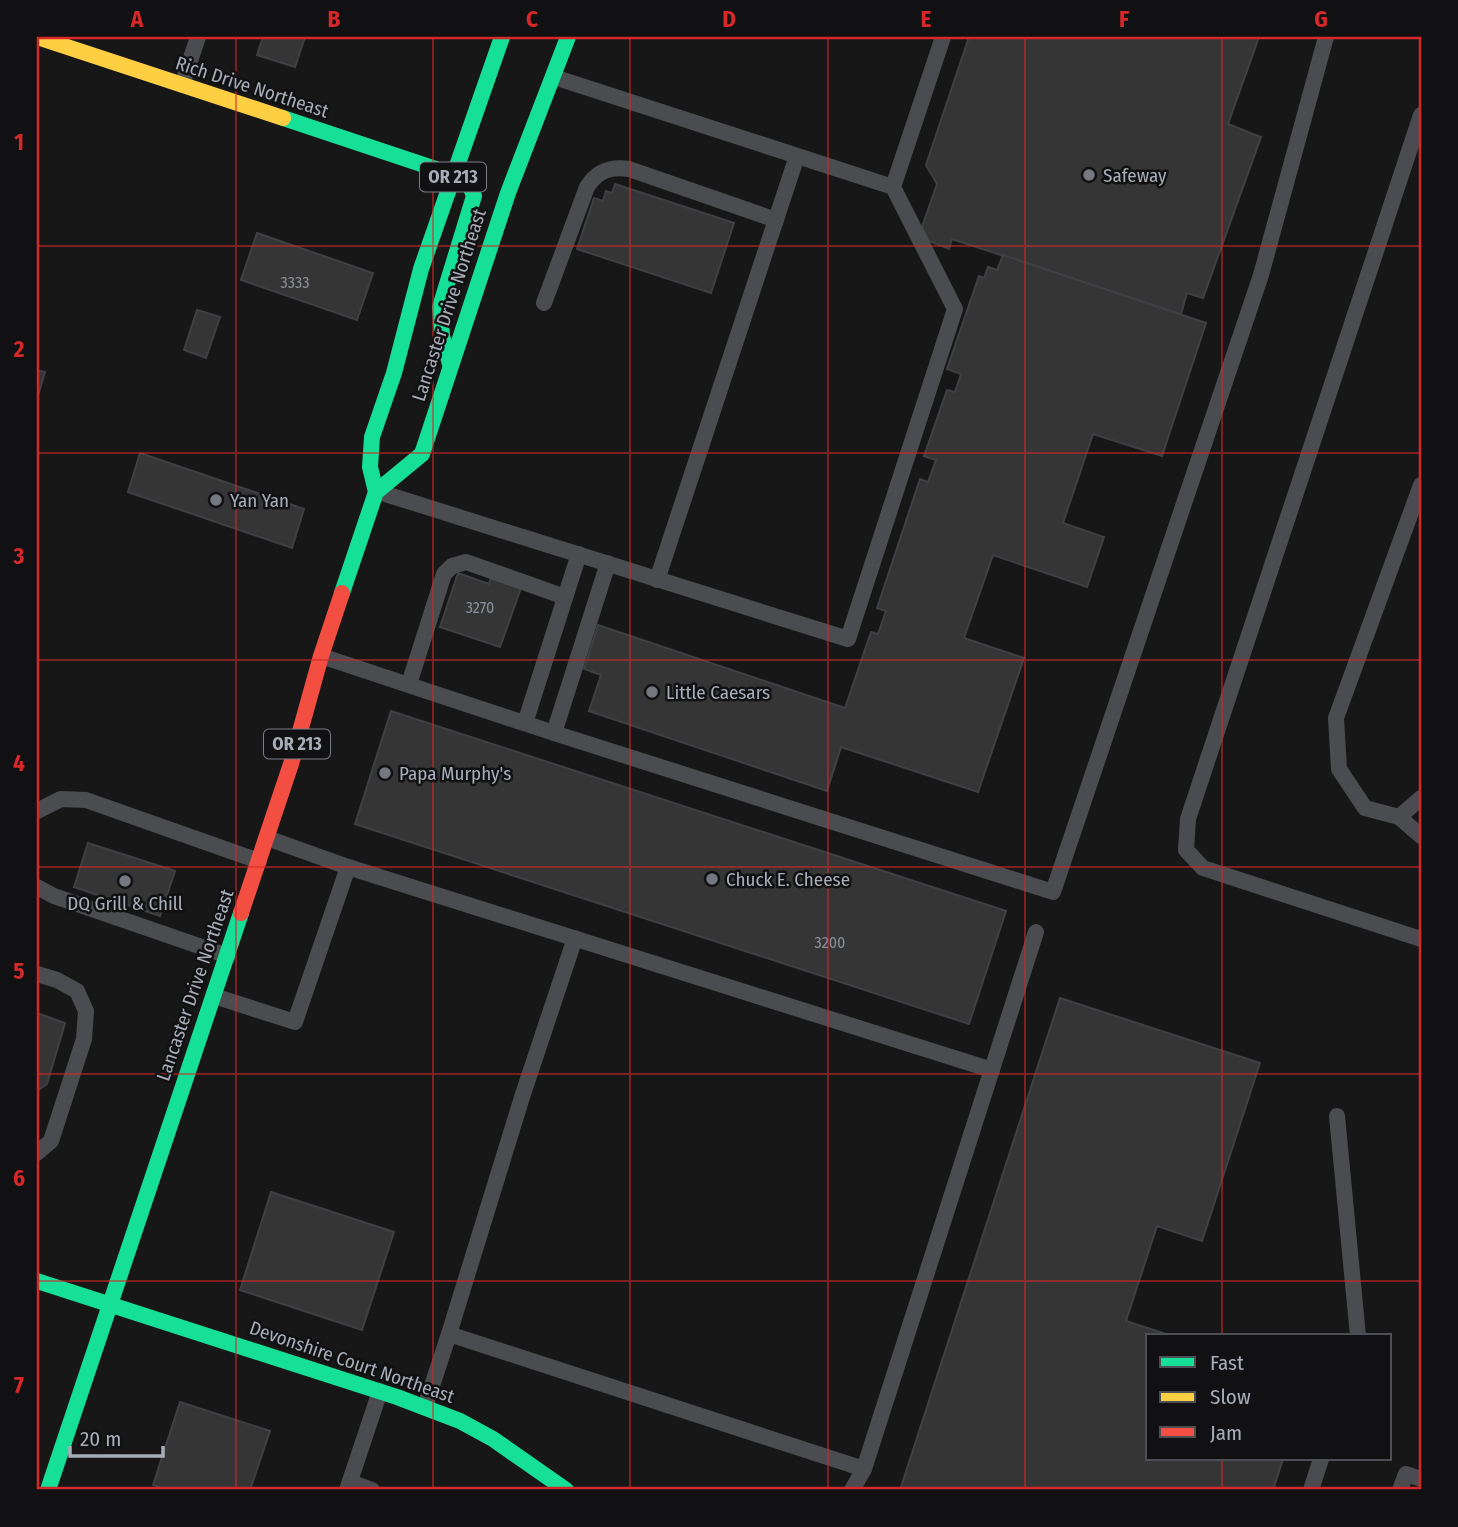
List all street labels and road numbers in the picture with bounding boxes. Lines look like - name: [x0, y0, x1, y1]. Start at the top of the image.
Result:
- street label: Rich Drive Northeast: [173, 51, 332, 123]
- road number: OR 213: [420, 162, 486, 192]
- street label: Lancaster Drive Northeast: [407, 205, 491, 404]
- road number: OR 213: [264, 730, 330, 758]
- street label: Lancaster Drive Northeast: [151, 885, 239, 1084]
- street label: Devonshire Court Northeast: [247, 1316, 458, 1408]

